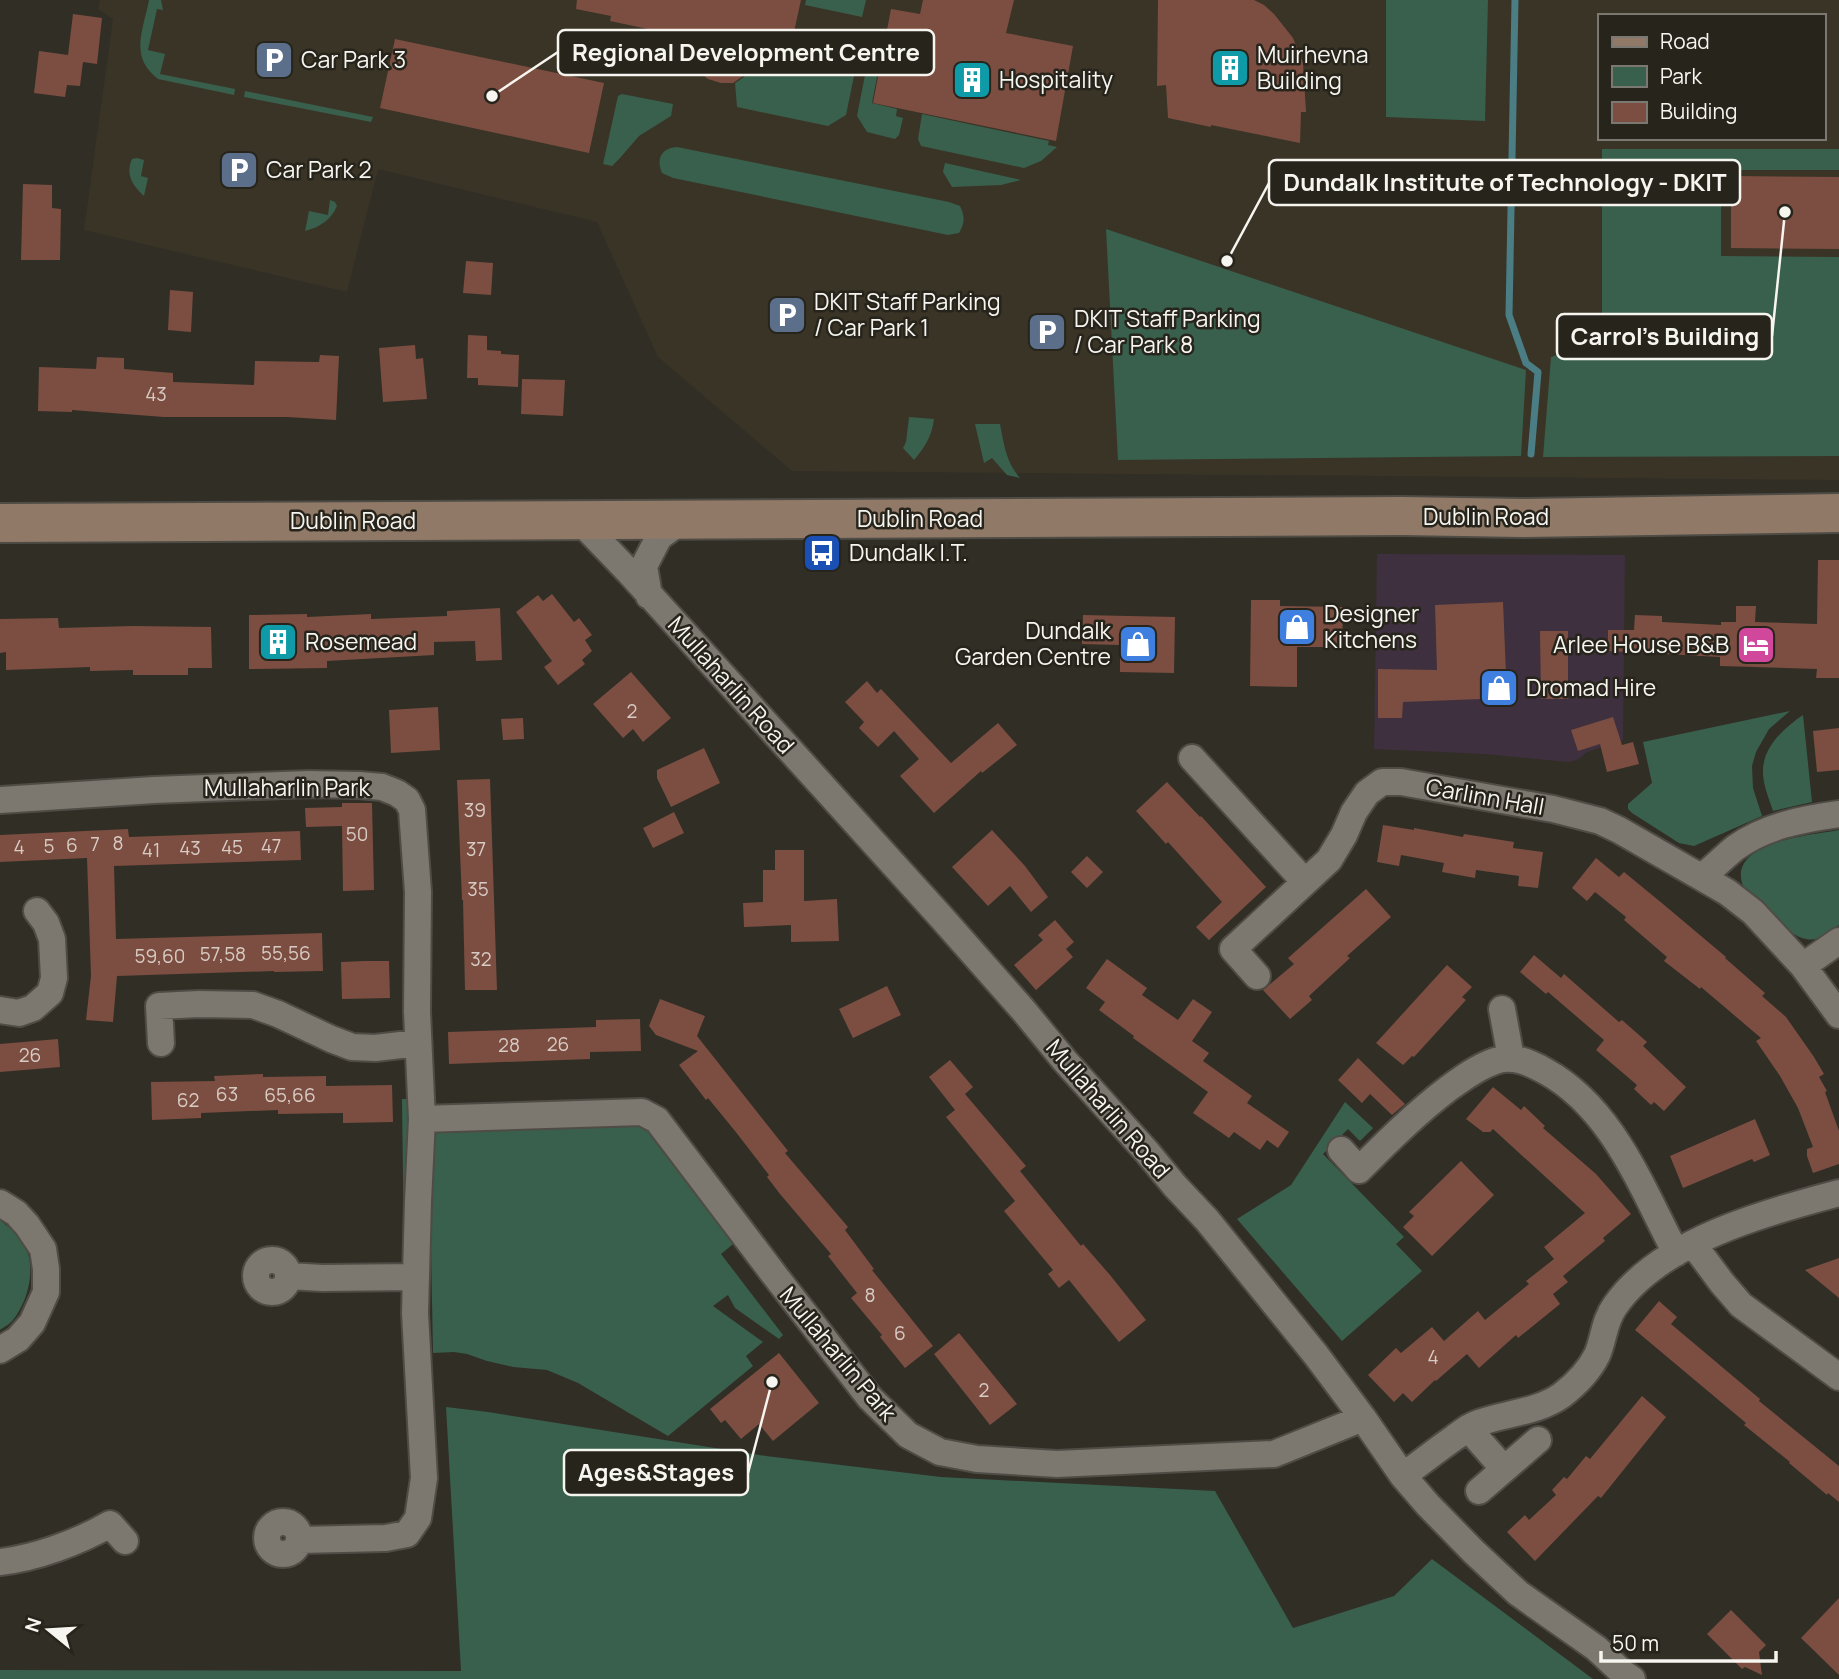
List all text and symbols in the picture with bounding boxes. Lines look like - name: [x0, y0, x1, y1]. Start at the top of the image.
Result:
- legend: [1598, 14, 1825, 140]
- text: Road: [1660, 27, 1710, 55]
- callout: Regional Development Centre: [558, 30, 934, 75]
- text: Regional Development Centre: [572, 35, 920, 68]
- place label: Muirhevna Building: [1257, 38, 1368, 96]
- parking icon: Car Park 3: [253, 39, 295, 81]
- place label: Car Park 3: [301, 43, 406, 75]
- building icon: Muirhevna Building: [1209, 47, 1251, 89]
- building icon: Hospitality: [951, 59, 993, 101]
- text: Park: [1660, 62, 1702, 90]
- place label: Hospitality: [999, 63, 1113, 95]
- text: Building: [1660, 97, 1737, 125]
- parking icon: Car Park 2: [218, 149, 260, 191]
- place label: Car Park 2: [266, 153, 372, 185]
- callout: Dundalk Institute of Technology - DKIT: [1269, 160, 1740, 205]
- text: Dundalk Institute of Technology - DKIT: [1283, 165, 1727, 198]
- place label: DKIT Staff Parking / Car Park 1: [814, 285, 1001, 343]
- parking icon: DKIT Staff Parking / Car Park 1: [766, 294, 808, 336]
- place label: DKIT Staff Parking / Car Park 8: [1074, 302, 1261, 360]
- parking icon: DKIT Staff Parking / Car Park 8: [1026, 311, 1068, 353]
- callout: Carrol's Building: [1557, 314, 1772, 359]
- text: Carrol's Building: [1571, 319, 1759, 352]
- house number: 43: [145, 381, 167, 407]
- street label: Dublin Road: [1423, 500, 1549, 532]
- street label: Dublin Road: [857, 502, 983, 534]
- street label: Dublin Road: [290, 504, 416, 536]
- bus stop icon: Dundalk I.T.: [801, 532, 843, 574]
- place label: Dundalk I.T.: [849, 536, 968, 568]
- place label: Designer Kitchens: [1324, 597, 1419, 655]
- shop icon: Designer Kitchens: [1276, 606, 1318, 648]
- street label: Mullaharlin Road: [661, 609, 802, 760]
- place label: Dundalk Garden Centre: [955, 614, 1112, 672]
- building icon: Rosemead: [257, 621, 299, 663]
- shop icon: Dundalk Garden Centre: [1117, 623, 1159, 665]
- hotel icon: Arlee House B&B: [1735, 624, 1777, 666]
- place label: Rosemead: [305, 625, 417, 657]
- place label: Arlee House B&B: [1553, 628, 1729, 660]
- shop icon: Dromad Hire: [1478, 667, 1520, 709]
- place label: Dromad Hire: [1526, 671, 1656, 703]
- house number: 2: [627, 698, 637, 724]
- street label: Carlinn Hall: [1424, 770, 1547, 822]
- street label: Mullaharlin Park: [204, 771, 371, 803]
- house number: 39: [464, 797, 486, 823]
- house number: 50: [346, 821, 368, 847]
- house number: 8: [112, 830, 124, 856]
- house number: 7: [90, 831, 100, 857]
- house number: 6: [66, 832, 78, 858]
- house number: 5: [44, 833, 55, 859]
- house number: 47: [261, 833, 281, 859]
- house number: 4: [13, 834, 25, 860]
- house number: 45: [221, 834, 243, 860]
- house number: 43: [179, 835, 201, 861]
- house number: 37: [466, 836, 486, 862]
- house number: 41: [142, 837, 160, 863]
- house number: 35: [467, 876, 489, 902]
- house number: 55,56: [261, 940, 311, 966]
- house number: 57,58: [200, 941, 246, 967]
- house number: 59,60: [135, 943, 185, 969]
- house number: 32: [470, 946, 492, 972]
- house number: 26: [547, 1031, 569, 1057]
- house number: 28: [498, 1032, 520, 1058]
- street label: Mullaharlin Road: [1039, 1032, 1178, 1185]
- house number: 26: [19, 1042, 41, 1068]
- house number: 63: [216, 1081, 238, 1107]
- house number: 65,66: [264, 1082, 316, 1108]
- house number: 62: [177, 1087, 199, 1113]
- street label: Mullaharlin Park: [773, 1279, 905, 1428]
- house number: 8: [864, 1282, 876, 1308]
- house number: 6: [894, 1320, 906, 1346]
- house number: 4: [1427, 1344, 1439, 1370]
- house number: 2: [979, 1377, 989, 1403]
- callout: Ages&Stages: [564, 1450, 748, 1495]
- text: Ages&Stages: [578, 1455, 734, 1488]
- north arrow: [14, 1595, 84, 1665]
- text: N: [18, 1614, 47, 1635]
- scale bar: [1601, 1620, 1776, 1664]
- text: 50 m: [1612, 1629, 1659, 1657]

